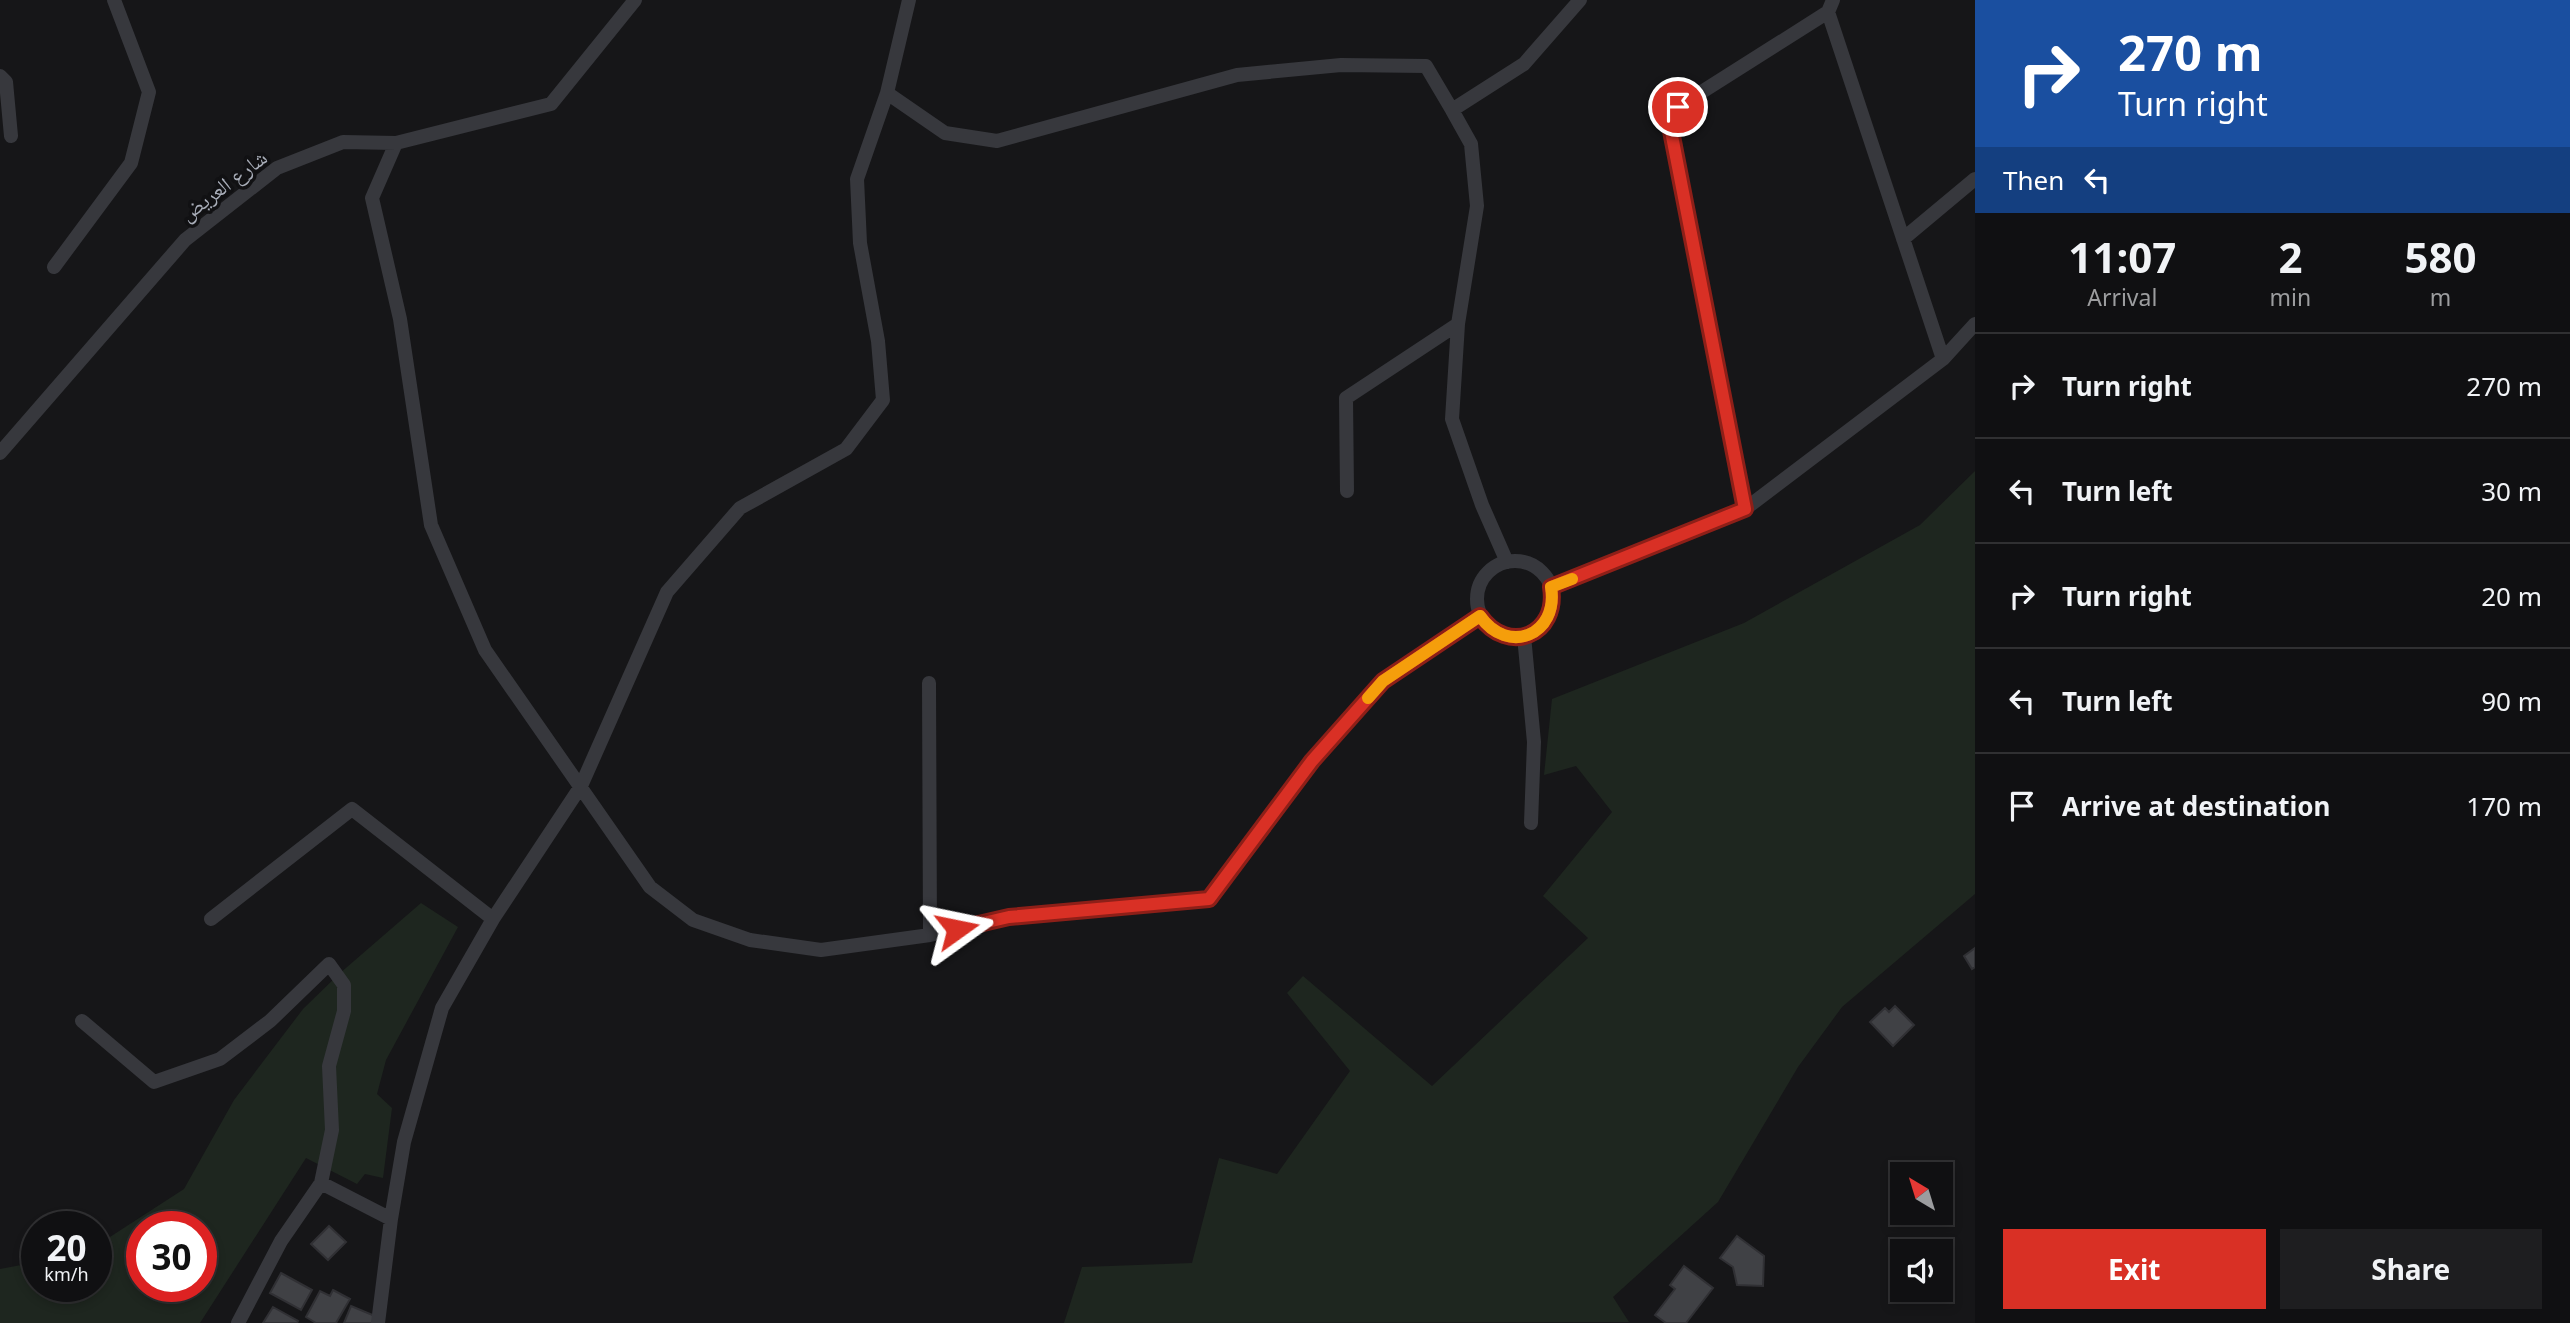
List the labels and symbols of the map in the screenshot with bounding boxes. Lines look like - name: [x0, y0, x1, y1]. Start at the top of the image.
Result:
- pin: [1648, 77, 1708, 137]
- street label: شارع العريض: [174, 143, 272, 227]
- position arrow: [920, 892, 994, 966]
- north arrow: [1890, 1162, 1953, 1225]
- speed limit sign: 30: [126, 1211, 217, 1302]

